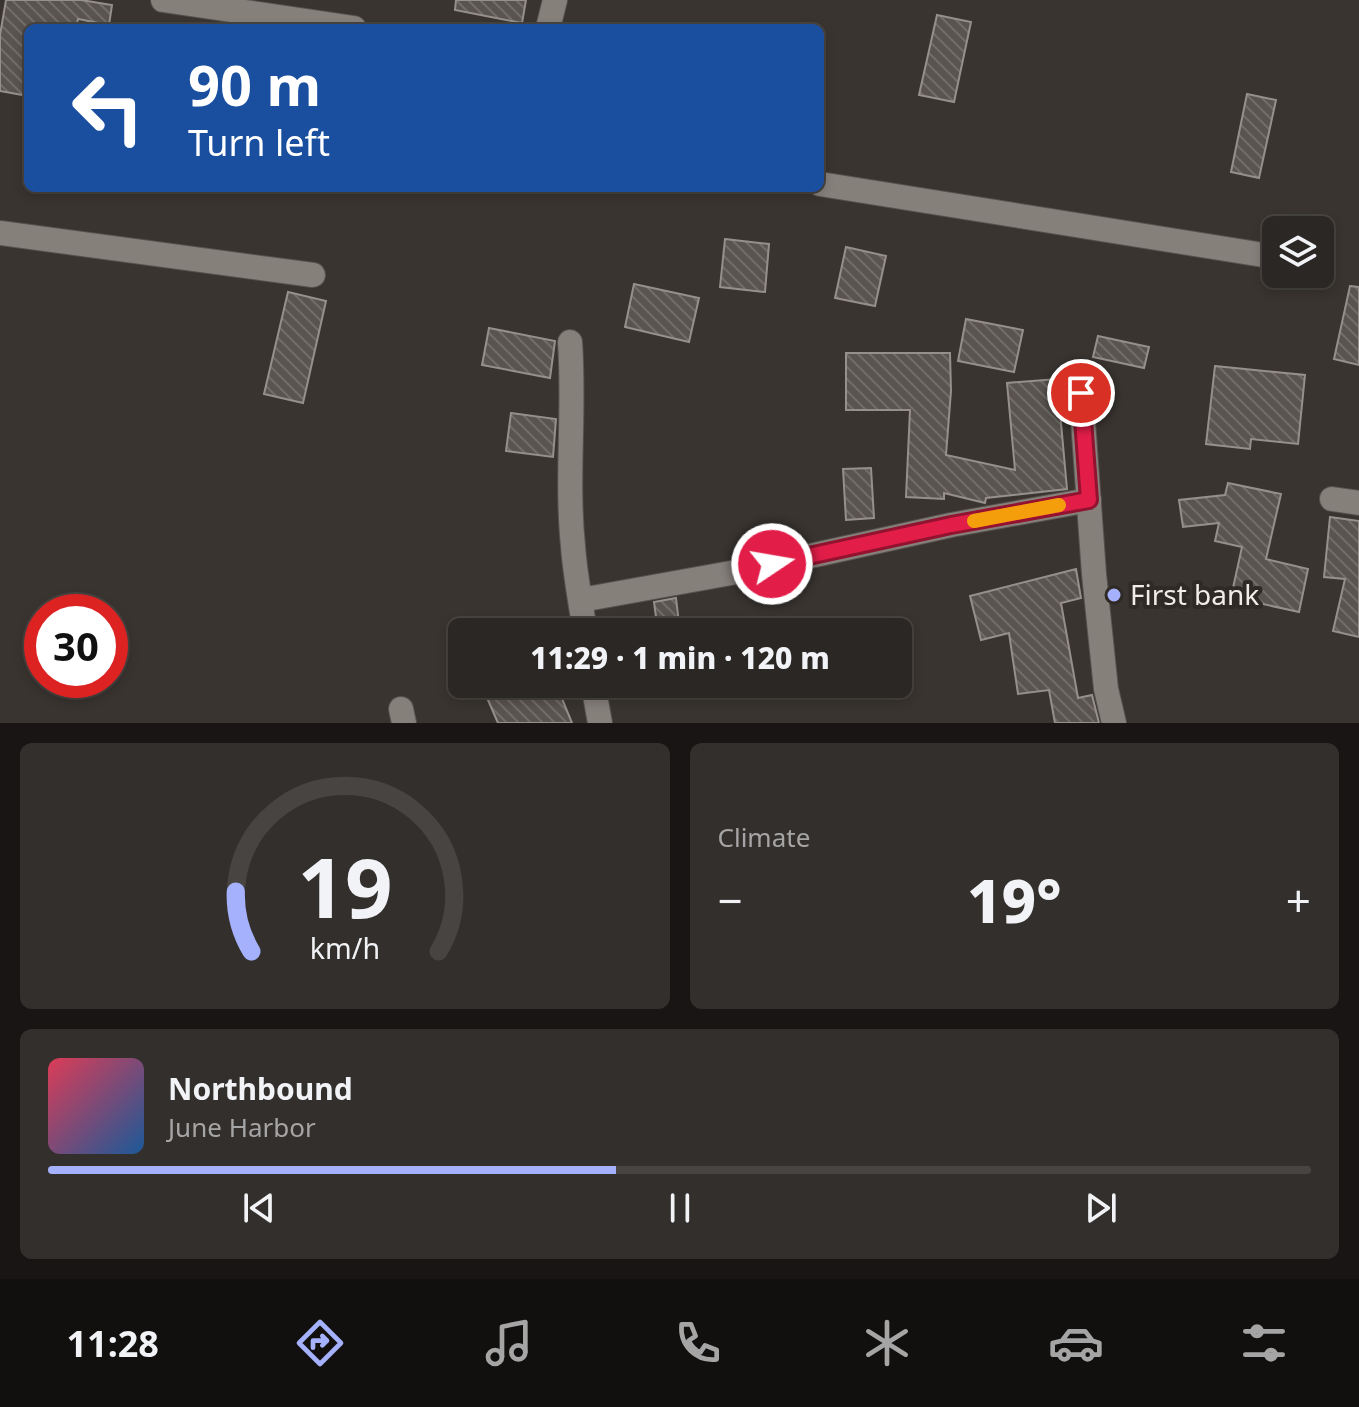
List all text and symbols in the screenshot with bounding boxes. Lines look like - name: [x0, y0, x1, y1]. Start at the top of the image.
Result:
- text: 90 m: [188, 46, 321, 122]
- icon: left: [56, 56, 160, 160]
- text: Turn left: [188, 118, 330, 167]
- map controls: [1262, 216, 1334, 288]
- button: layers: [1262, 216, 1334, 288]
- pin: [1047, 359, 1115, 427]
- icon: arrive: [1059, 371, 1103, 415]
- position arrow: [730, 522, 814, 606]
- place label: First bank: [1130, 575, 1259, 613]
- marker: First bank: [1105, 586, 1123, 604]
- speed limit sign: 30: [24, 594, 128, 698]
- text: 11:29 · 1 min · 120 m: [530, 637, 830, 678]
- text: Climate: [718, 819, 810, 855]
- text: 19: [297, 829, 392, 942]
- text: 19°: [967, 859, 1062, 941]
- text: −: [718, 870, 743, 930]
- text: +: [1286, 870, 1311, 930]
- text: km/h: [310, 928, 380, 967]
- text: Northbound: [168, 1068, 353, 1109]
- text: June Harbor: [168, 1109, 316, 1145]
- icon: previous: [237, 1186, 281, 1230]
- icon: pause: [658, 1186, 702, 1230]
- icon: next: [1079, 1186, 1123, 1230]
- icon: directions: [292, 1315, 348, 1371]
- icon: music: [481, 1315, 537, 1371]
- icon: phone: [670, 1315, 726, 1371]
- icon: climate: [859, 1315, 915, 1371]
- icon: car: [1048, 1315, 1104, 1371]
- icon: filters: [1236, 1315, 1292, 1371]
- text: 11:28: [66, 1319, 159, 1368]

